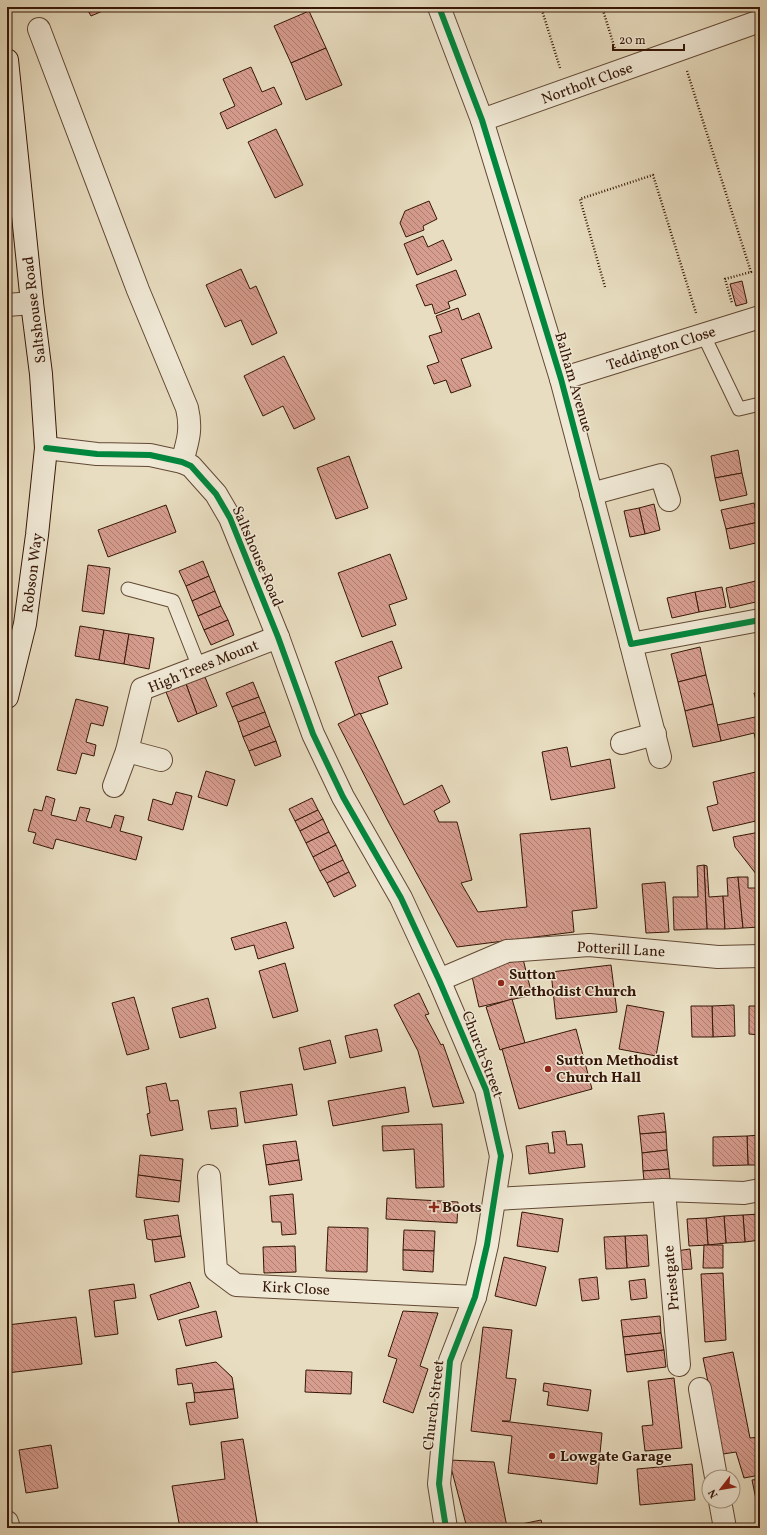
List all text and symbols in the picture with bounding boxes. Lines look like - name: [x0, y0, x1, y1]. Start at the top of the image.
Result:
- scale bar: [613, 26, 684, 52]
- text: 20 m: [619, 33, 646, 49]
- street label: Northolt Close: [539, 58, 636, 111]
- street label: Saltshouse Road: [19, 255, 52, 365]
- street label: Teddington Close: [604, 322, 719, 377]
- street label: Balham Avenue: [548, 330, 597, 435]
- street label: Saltshouse Road: [226, 503, 287, 610]
- street label: Robson Way: [18, 532, 49, 615]
- street label: High Trees Mount: [145, 636, 262, 699]
- street label: Potterill Lane: [576, 938, 666, 963]
- place label: Sutton Methodist Church: [509, 965, 637, 1003]
- marker: Sutton Methodist Church: [496, 978, 506, 988]
- street label: Church Street: [455, 1008, 508, 1101]
- place label: Sutton Methodist Church Hall: [556, 1051, 679, 1089]
- marker: Sutton Methodist Church Hall: [543, 1064, 553, 1074]
- place label: Boots: [442, 1198, 482, 1219]
- marker: Boots: [429, 1202, 439, 1212]
- street label: Priestgate: [659, 1244, 686, 1311]
- street label: Kirk Close: [261, 1277, 330, 1302]
- street label: Church Street: [419, 1359, 450, 1452]
- place label: Lowgate Garage: [560, 1447, 672, 1468]
- marker: Lowgate Garage: [547, 1451, 557, 1461]
- north arrow: [701, 1469, 741, 1509]
- text: N: [705, 1486, 722, 1501]

